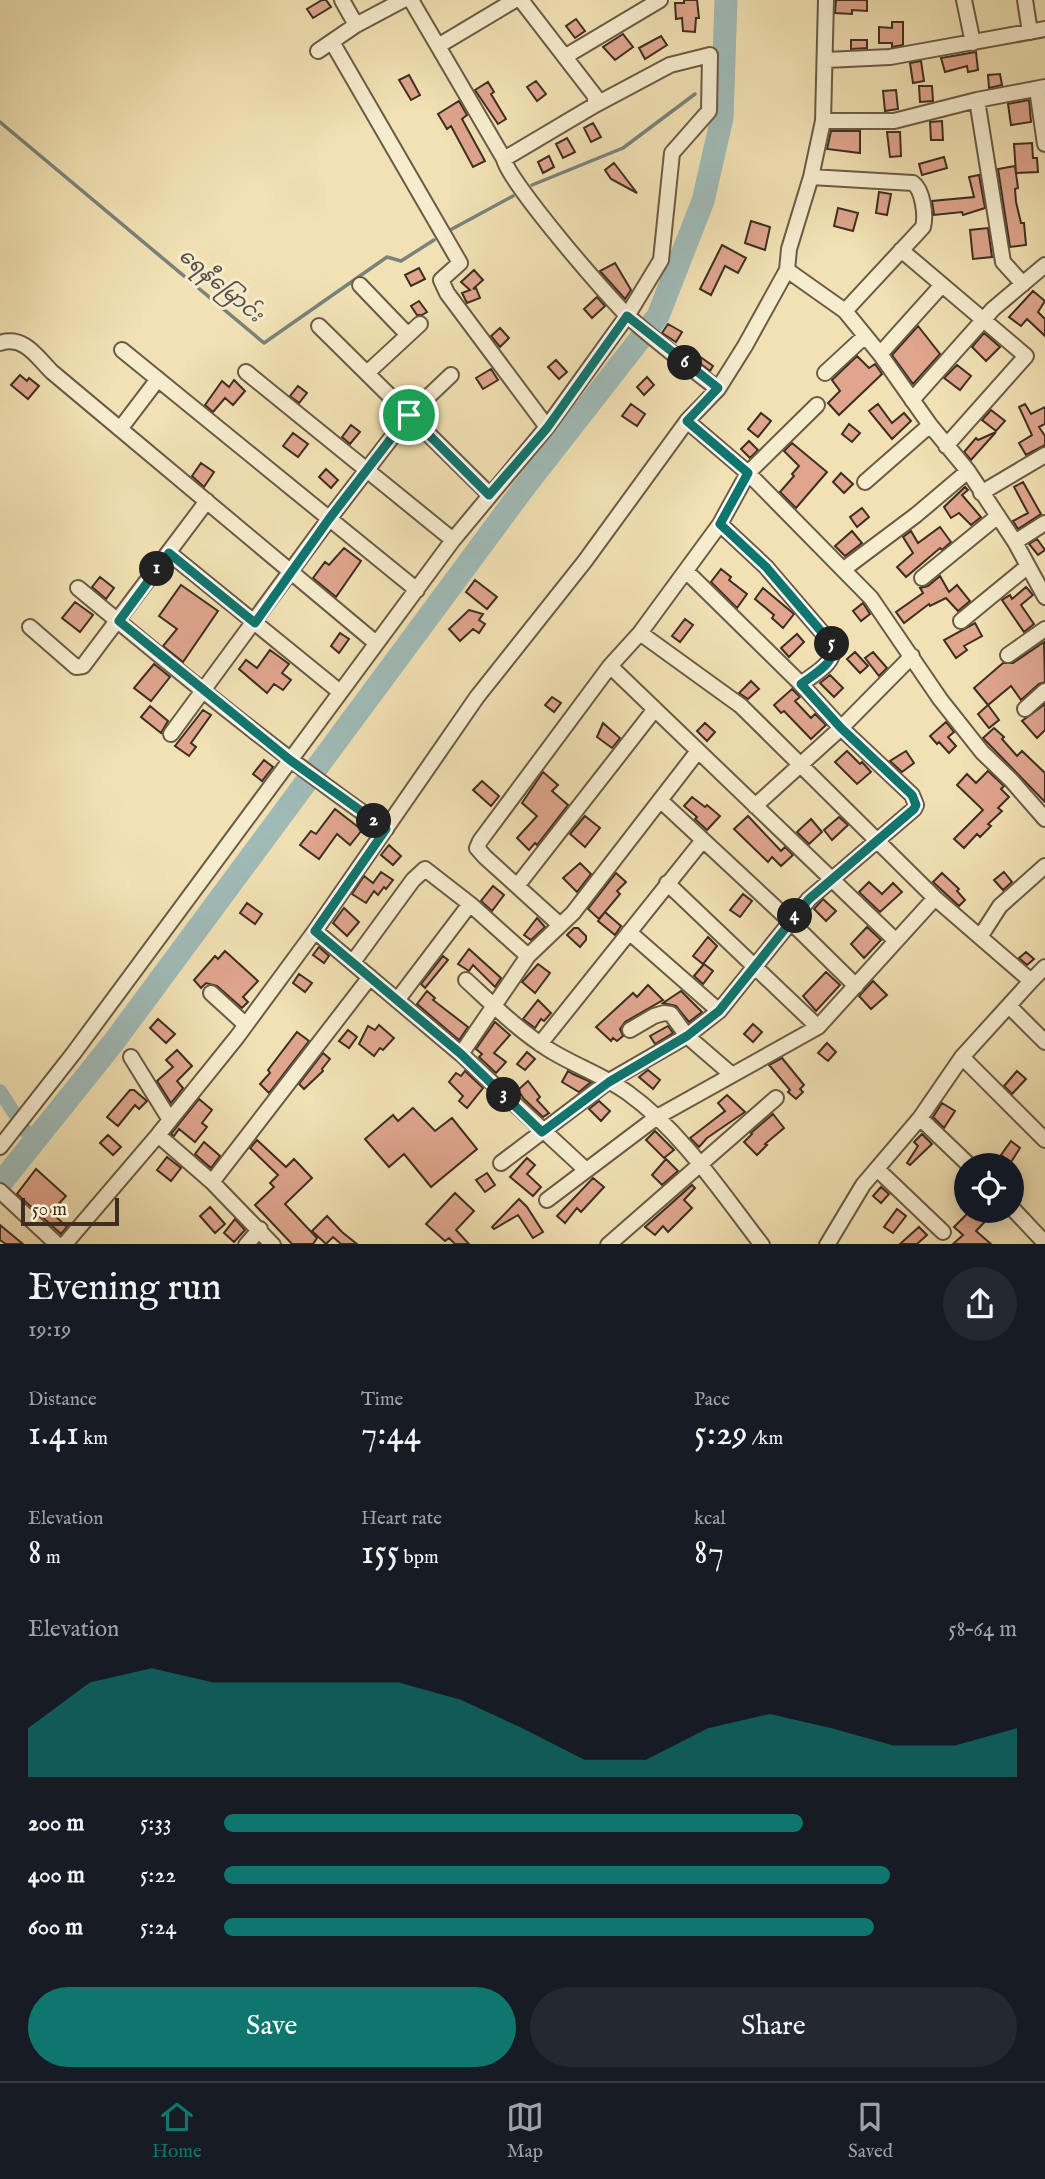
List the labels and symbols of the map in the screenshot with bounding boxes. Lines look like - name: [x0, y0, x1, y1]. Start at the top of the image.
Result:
- water label: ရေနီမြောင်း: [171, 241, 271, 332]
- pin: 6: [668, 346, 702, 380]
- pin: [379, 385, 439, 445]
- pin: 1: [140, 552, 174, 586]
- pin: 5: [814, 626, 850, 662]
- pin: 2: [356, 804, 392, 838]
- pin: 4: [778, 898, 812, 934]
- pin: 3: [486, 1078, 522, 1112]
- scale bar: [21, 1196, 119, 1227]

